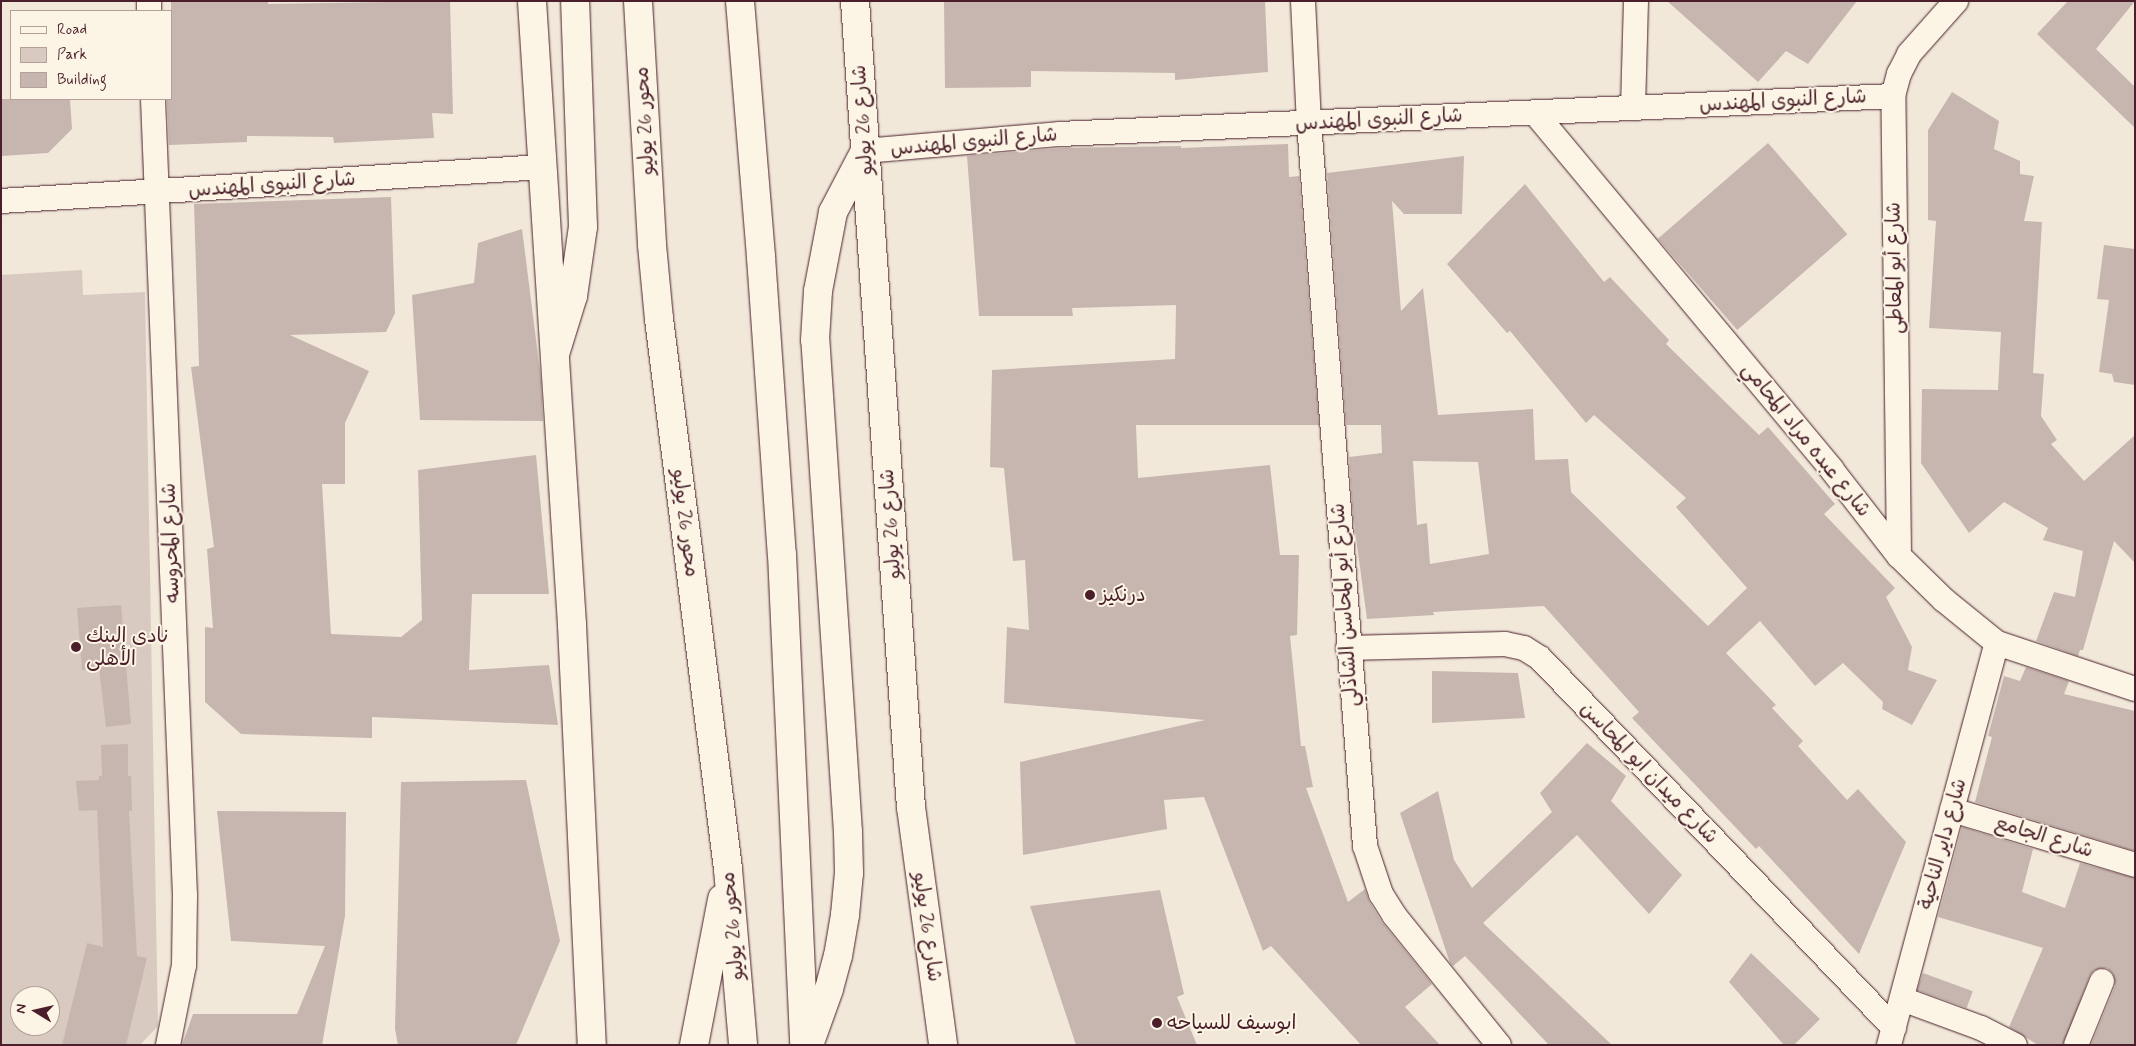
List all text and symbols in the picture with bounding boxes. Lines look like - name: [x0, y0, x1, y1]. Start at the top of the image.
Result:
- legend: [10, 10, 172, 100]
- text: Road: [57, 20, 87, 40]
- text: Park: [57, 45, 87, 65]
- street label: شارع 26 يوليو: [847, 64, 879, 176]
- street label: محور 26 يوليو: [630, 66, 660, 176]
- text: Building: [57, 70, 107, 90]
- street label: شارع النبوى المهندس: [1699, 85, 1867, 117]
- street label: شارع النبوى المهندس: [1295, 104, 1463, 136]
- street label: شارع النبوى المهندس: [890, 123, 1058, 161]
- street label: شارع النبوى المهندس: [188, 167, 356, 203]
- street label: شارع أبو المعاطى: [1882, 202, 1908, 334]
- street label: شارع عبده مراد المحامي: [1736, 358, 1876, 522]
- street label: محور 26 يوليو: [666, 468, 704, 578]
- street label: شارع 26 يوليو: [875, 468, 907, 580]
- street label: شارع المحروسه: [157, 483, 185, 603]
- street label: شارع أبو المحاسن الشاذلي: [1326, 502, 1364, 708]
- place label: درنكيز: [1100, 583, 1146, 607]
- marker: درنكيز: [1084, 589, 1096, 601]
- place label: نادى البنك الأهلى: [86, 624, 170, 671]
- marker: نادى البنك الأهلى: [70, 641, 82, 653]
- street label: شارع ميدان ابو المحاسن: [1575, 697, 1723, 849]
- street label: شارع داير الناحية: [1914, 776, 1972, 912]
- street label: شارع الجامع: [1992, 811, 2096, 863]
- street label: محور 26 يوليو: [716, 871, 750, 981]
- street label: شارع 26 يوليو: [907, 871, 947, 983]
- north arrow: [10, 986, 60, 1036]
- text: N: [12, 1003, 31, 1015]
- place label: ابوسيف للسياحه: [1167, 1011, 1296, 1035]
- marker: ابوسيف للسياحه: [1151, 1017, 1163, 1029]

